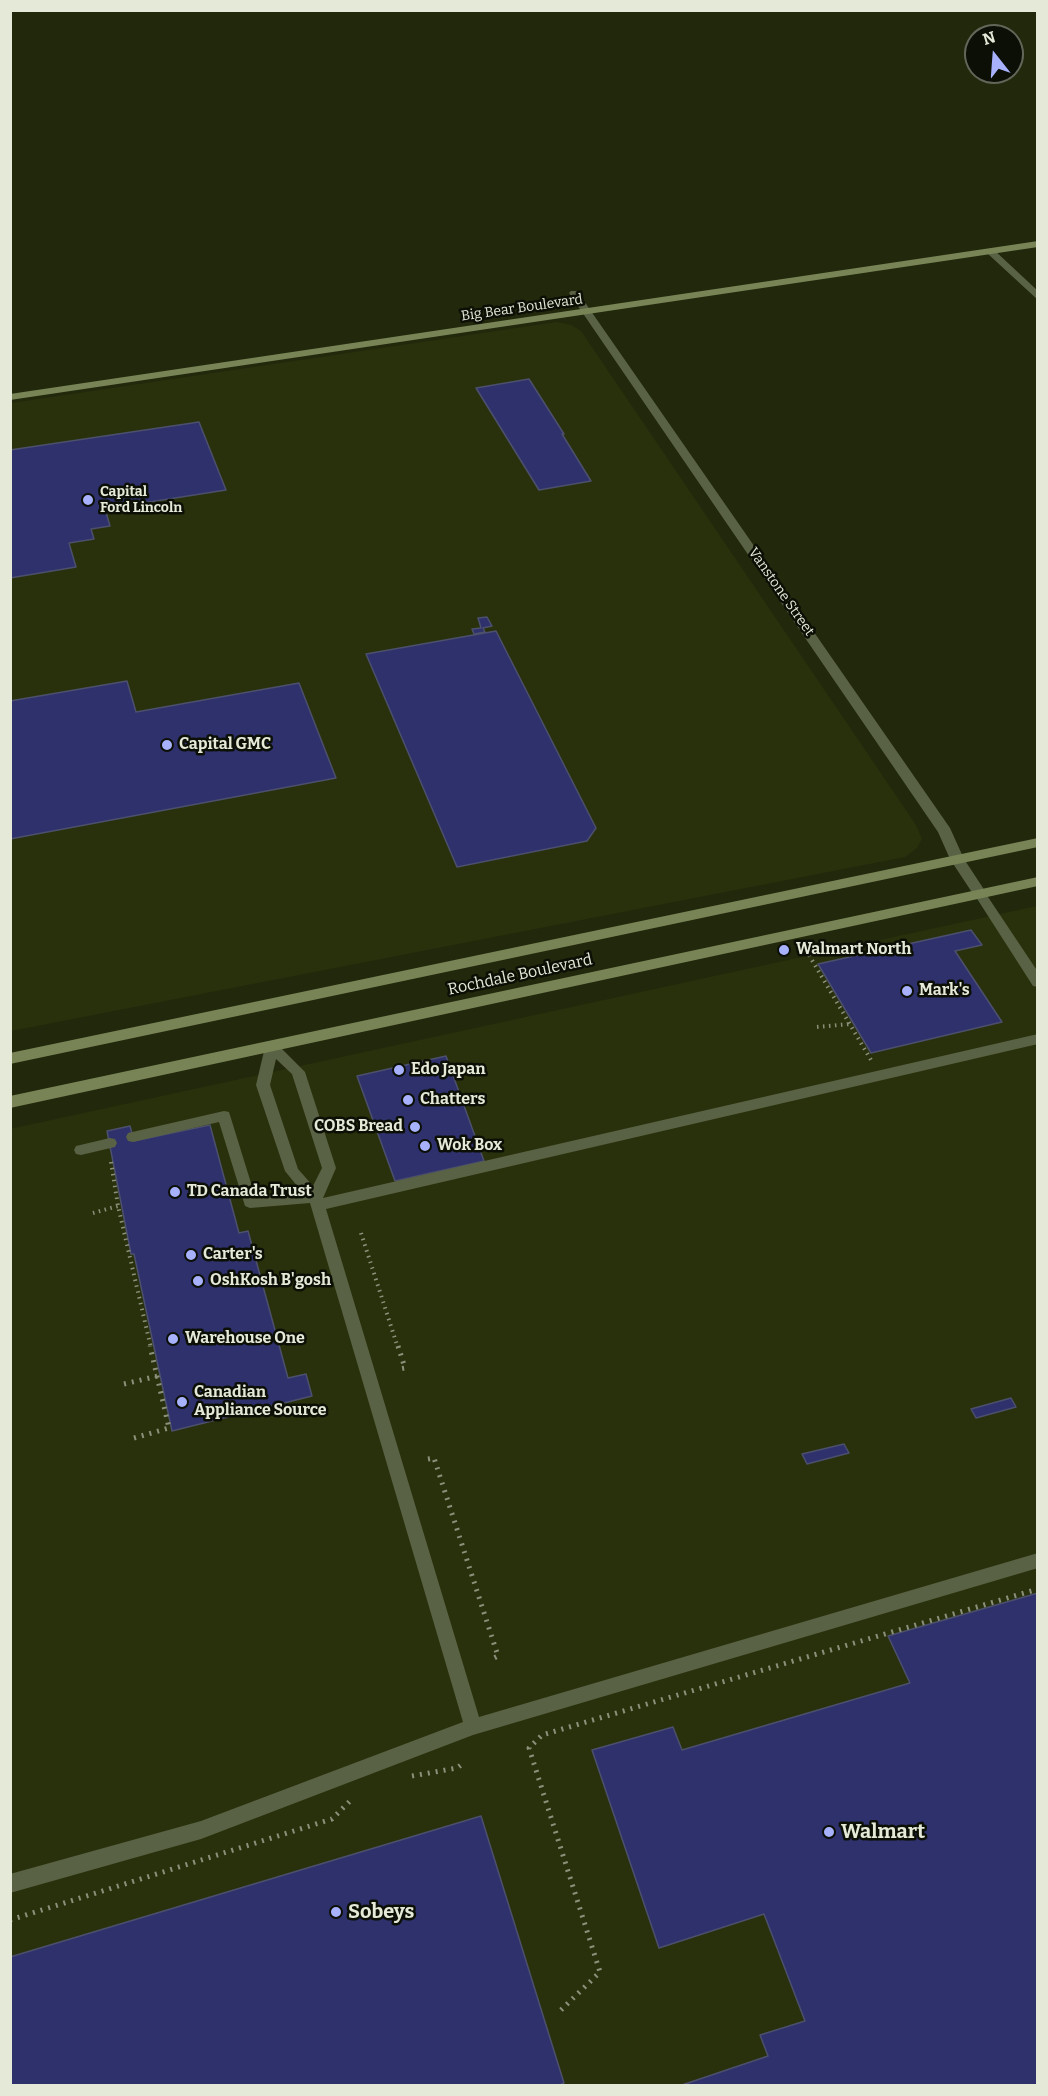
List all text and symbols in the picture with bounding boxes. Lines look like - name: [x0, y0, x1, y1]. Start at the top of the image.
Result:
- north arrow: [964, 24, 1024, 84]
- text: N: [980, 27, 998, 49]
- street label: Big Bear Boulevard: [460, 291, 584, 325]
- place label: Capital Ford Lincoln: [100, 484, 182, 516]
- marker: Capital Ford Lincoln: [81, 493, 95, 507]
- street label: Vanstone Street: [744, 545, 818, 639]
- place label: Capital GMC: [179, 735, 271, 755]
- marker: Capital GMC: [160, 738, 174, 752]
- place label: Walmart North: [796, 940, 911, 960]
- marker: Walmart North: [777, 943, 791, 957]
- street label: Rochdale Boulevard: [446, 950, 594, 1000]
- place label: Mark's: [919, 981, 970, 1001]
- marker: Mark's: [900, 984, 914, 998]
- place label: Edo Japan: [411, 1060, 485, 1080]
- marker: Edo Japan: [392, 1063, 406, 1077]
- place label: Chatters: [420, 1090, 485, 1110]
- marker: Chatters: [401, 1093, 415, 1107]
- place label: COBS Bread: [314, 1117, 403, 1137]
- marker: COBS Bread: [408, 1120, 422, 1134]
- place label: Wok Box: [437, 1136, 502, 1156]
- marker: Wok Box: [418, 1139, 432, 1153]
- place label: TD Canada Trust: [187, 1182, 312, 1202]
- marker: TD Canada Trust: [168, 1185, 182, 1199]
- place label: Carter's: [203, 1245, 263, 1265]
- marker: Carter's: [184, 1248, 198, 1262]
- place label: OshKosh B'gosh: [210, 1271, 331, 1291]
- marker: OshKosh B'gosh: [191, 1274, 205, 1288]
- place label: Warehouse One: [185, 1329, 305, 1349]
- marker: Warehouse One: [166, 1332, 180, 1346]
- place label: Canadian Appliance Source: [194, 1383, 326, 1421]
- marker: Canadian Appliance Source: [175, 1395, 189, 1409]
- place label: Walmart: [841, 1820, 925, 1844]
- marker: Walmart: [822, 1825, 836, 1839]
- place label: Sobeys: [348, 1900, 414, 1924]
- marker: Sobeys: [329, 1905, 343, 1919]

